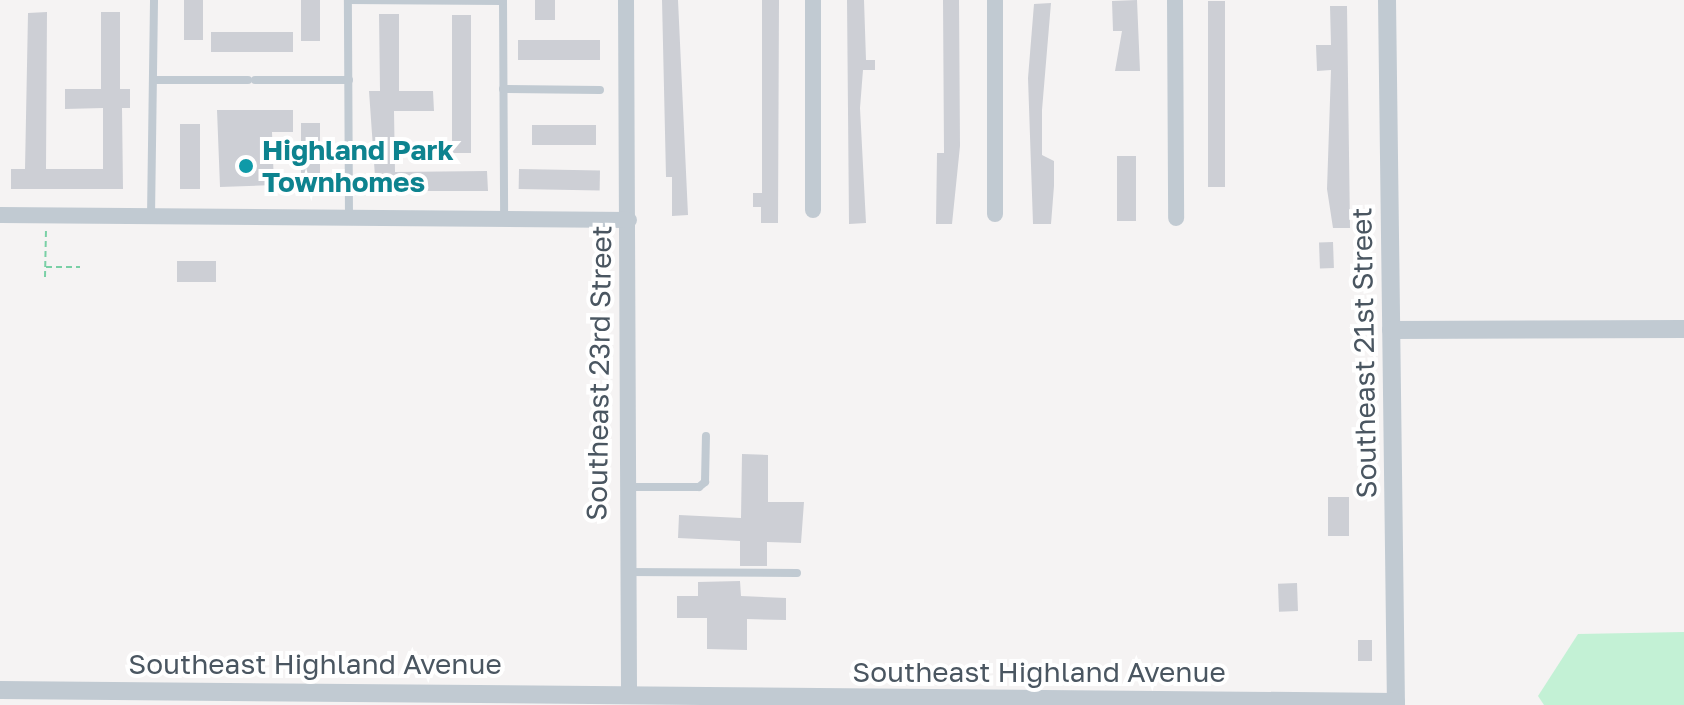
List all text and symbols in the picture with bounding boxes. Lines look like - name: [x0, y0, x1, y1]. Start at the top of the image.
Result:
- place label: Highland Park Townhomes: [262, 133, 454, 199]
- marker: Highland Park Townhomes: [237, 157, 255, 175]
- street label: Southeast 21st Street: [1345, 207, 1383, 499]
- street label: Southeast 23rd Street: [580, 225, 618, 521]
- street label: Southeast Highland Avenue: [128, 647, 502, 681]
- street label: Southeast Highland Avenue: [852, 655, 1226, 689]

